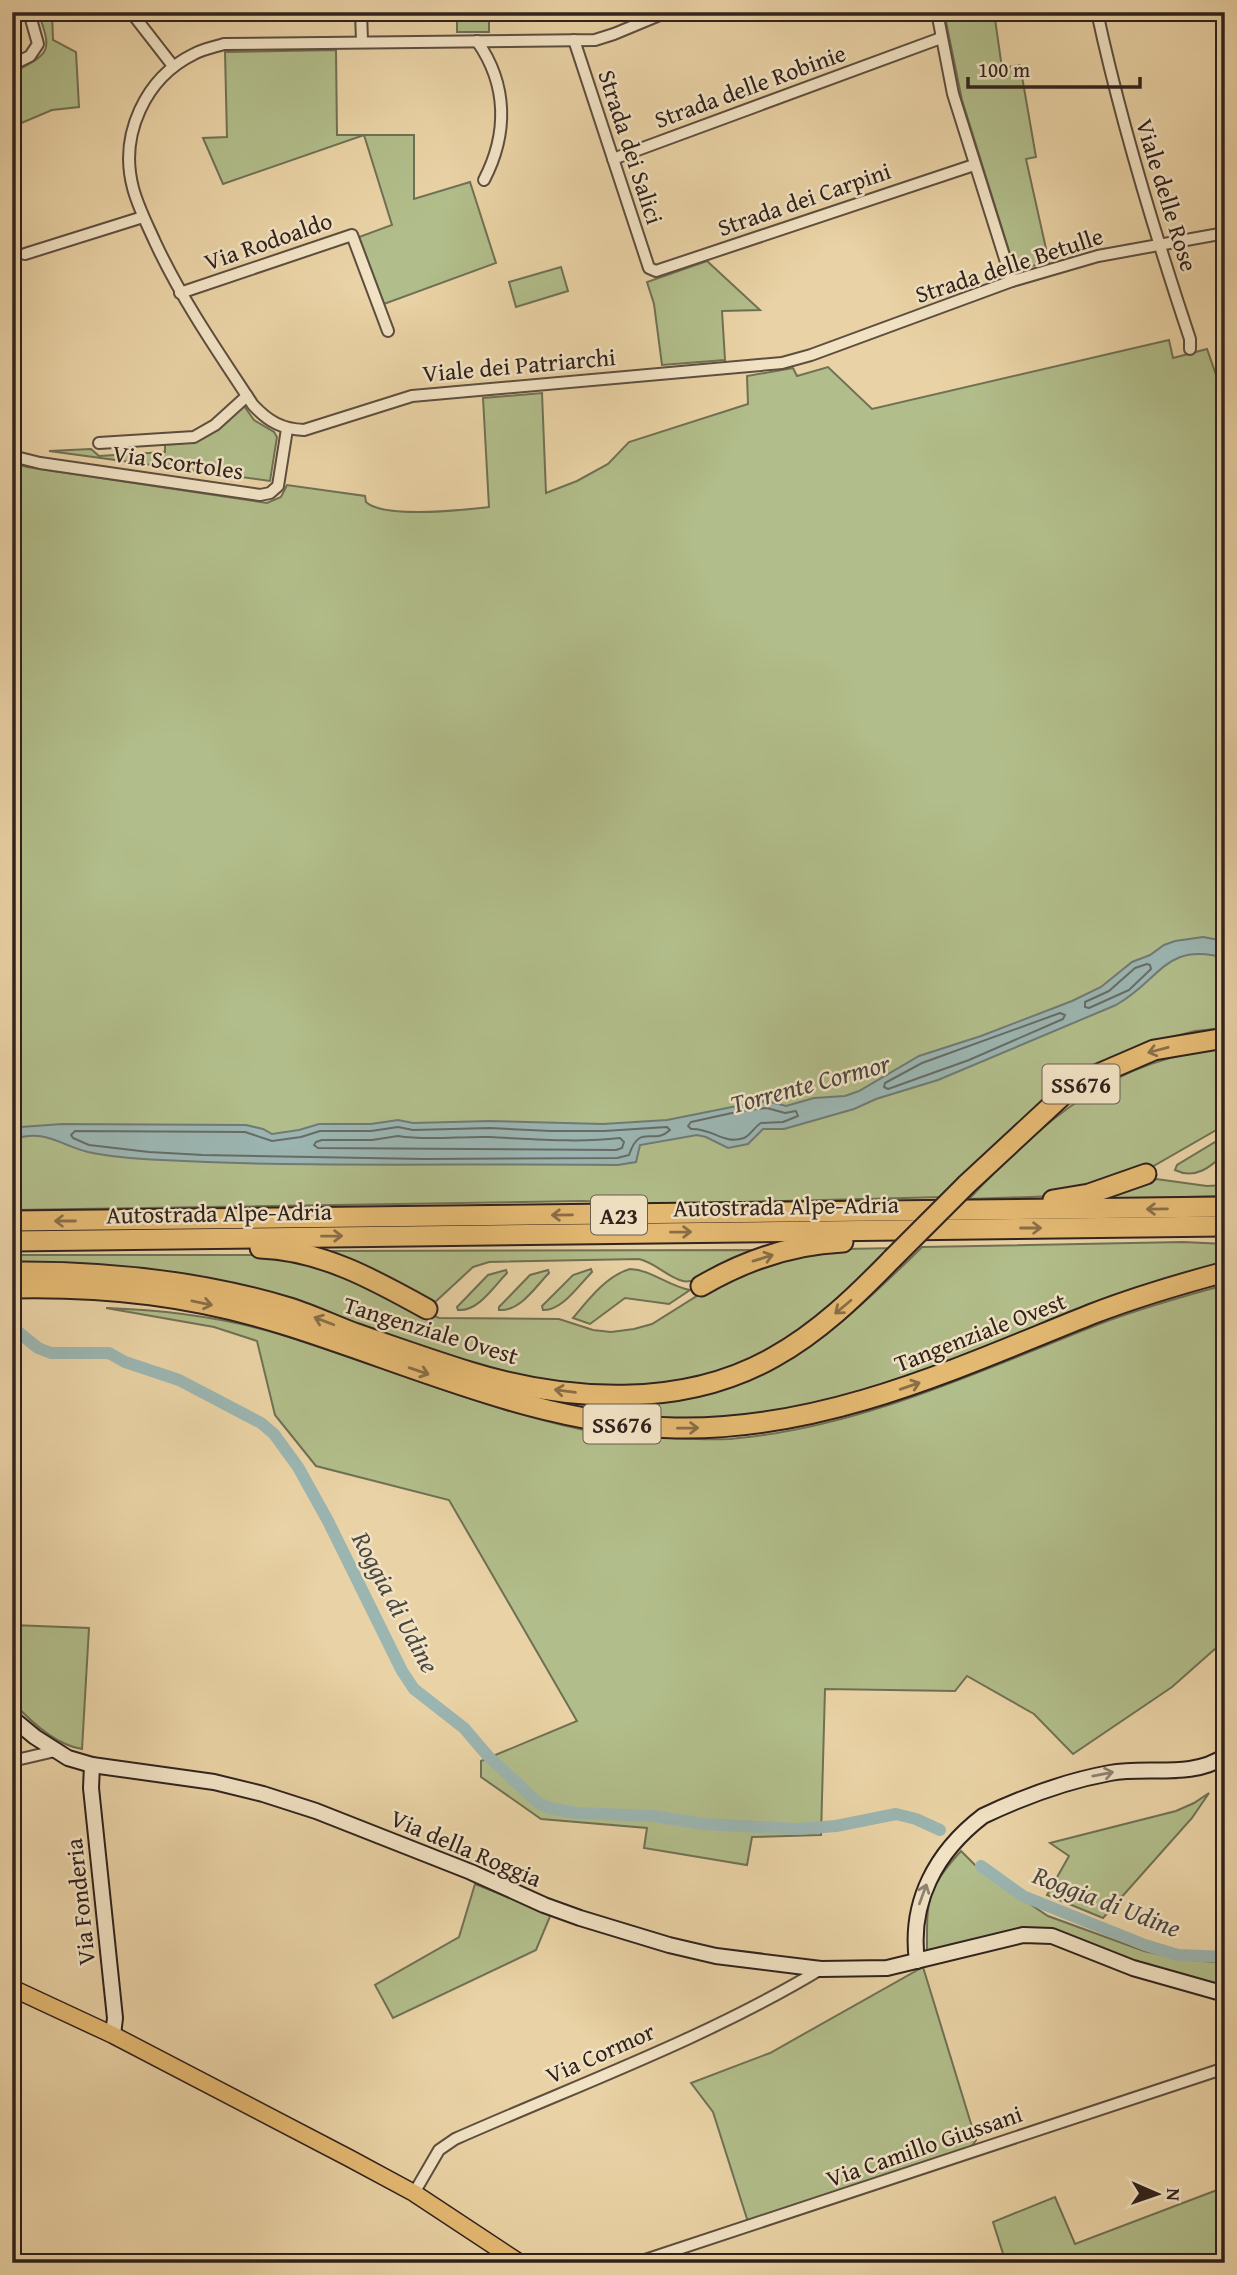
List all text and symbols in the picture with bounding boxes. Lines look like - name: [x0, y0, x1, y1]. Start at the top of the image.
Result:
- street label: Strada delle Robinie: [649, 35, 851, 137]
- scale bar: [968, 46, 1139, 90]
- text: 100 m: [978, 54, 1030, 85]
- street label: Strada dei Salici: [590, 65, 673, 229]
- street label: Viale delle Rose: [1127, 114, 1207, 276]
- street label: Strada dei Carpini: [713, 153, 895, 245]
- street label: Via Rodoaldo: [199, 203, 337, 279]
- street label: Strada delle Betulle: [910, 218, 1108, 312]
- street label: Viale dei Patriarchi: [421, 339, 617, 391]
- street label: Via Scortoles: [110, 435, 246, 489]
- water label: Torrente Cormor: [726, 1043, 895, 1123]
- one-way arrow: [1147, 1044, 1170, 1057]
- road number: SS676: [1042, 1064, 1120, 1104]
- street label: Autostrada Alpe-Adria: [673, 1187, 900, 1225]
- street label: Autostrada Alpe-Adria: [106, 1194, 333, 1232]
- road number: A23: [591, 1196, 647, 1234]
- one-way arrow: [1145, 1202, 1168, 1216]
- one-way arrow: [550, 1209, 573, 1222]
- one-way arrow: [53, 1214, 76, 1228]
- one-way arrow: [1020, 1221, 1043, 1235]
- one-way arrow: [670, 1225, 693, 1239]
- one-way arrow: [320, 1229, 343, 1243]
- one-way arrow: [752, 1251, 774, 1263]
- street label: Tangenziale Ovest: [889, 1283, 1071, 1381]
- street label: Tangenziale Ovest: [339, 1287, 523, 1373]
- one-way arrow: [190, 1297, 213, 1310]
- one-way arrow: [834, 1299, 852, 1315]
- one-way arrow: [313, 1314, 335, 1326]
- one-way arrow: [407, 1366, 429, 1378]
- one-way arrow: [899, 1379, 921, 1391]
- one-way arrow: [554, 1384, 577, 1397]
- road number: SS676: [584, 1404, 660, 1443]
- one-way arrow: [676, 1421, 699, 1435]
- water label: Roggia di Udine: [342, 1523, 450, 1680]
- one-way arrow: [1091, 1767, 1114, 1781]
- street label: Via della Roggia: [385, 1800, 548, 1896]
- street label: Via Fonderia: [56, 1836, 104, 1967]
- water label: Roggia di Udine: [1027, 1855, 1187, 1947]
- one-way arrow: [917, 1883, 930, 1905]
- street label: Via Cormor: [540, 2013, 660, 2093]
- street label: Via Camillo Giussani: [821, 2096, 1027, 2196]
- north arrow: [1122, 2160, 1192, 2230]
- text: N: [1160, 2188, 1188, 2202]

